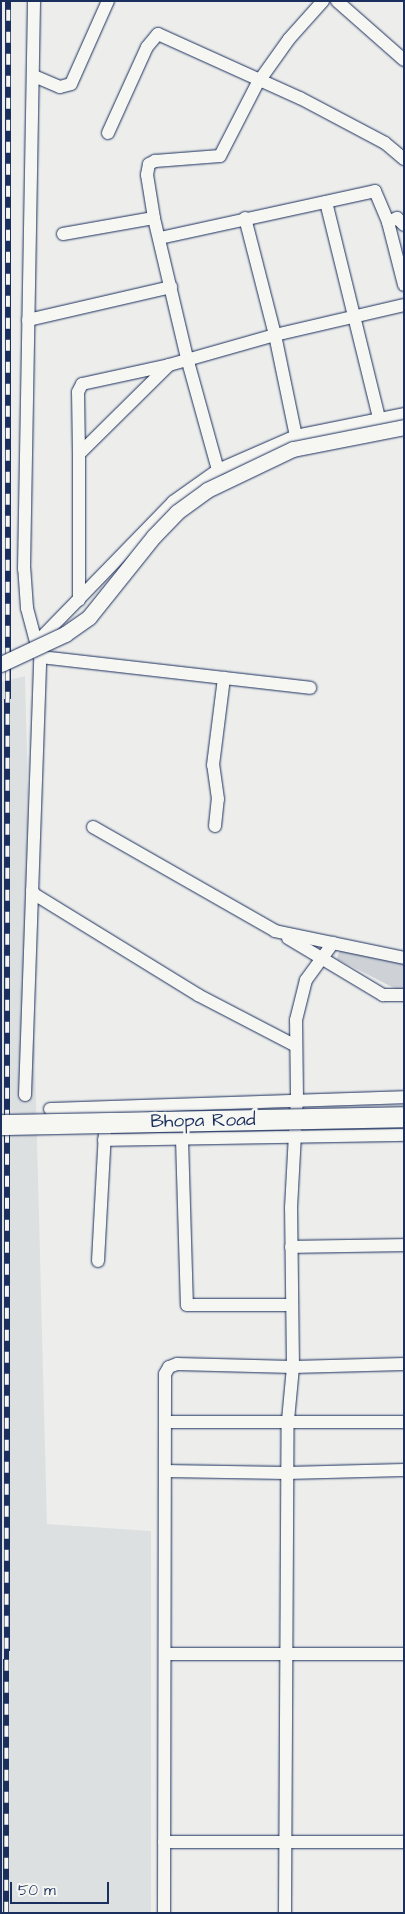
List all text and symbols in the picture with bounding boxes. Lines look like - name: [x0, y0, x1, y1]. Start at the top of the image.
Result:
- street label: Bhopa Road: [150, 1109, 256, 1133]
- scale bar: [12, 1872, 111, 1904]
- text: 50 m: [18, 1880, 56, 1901]

